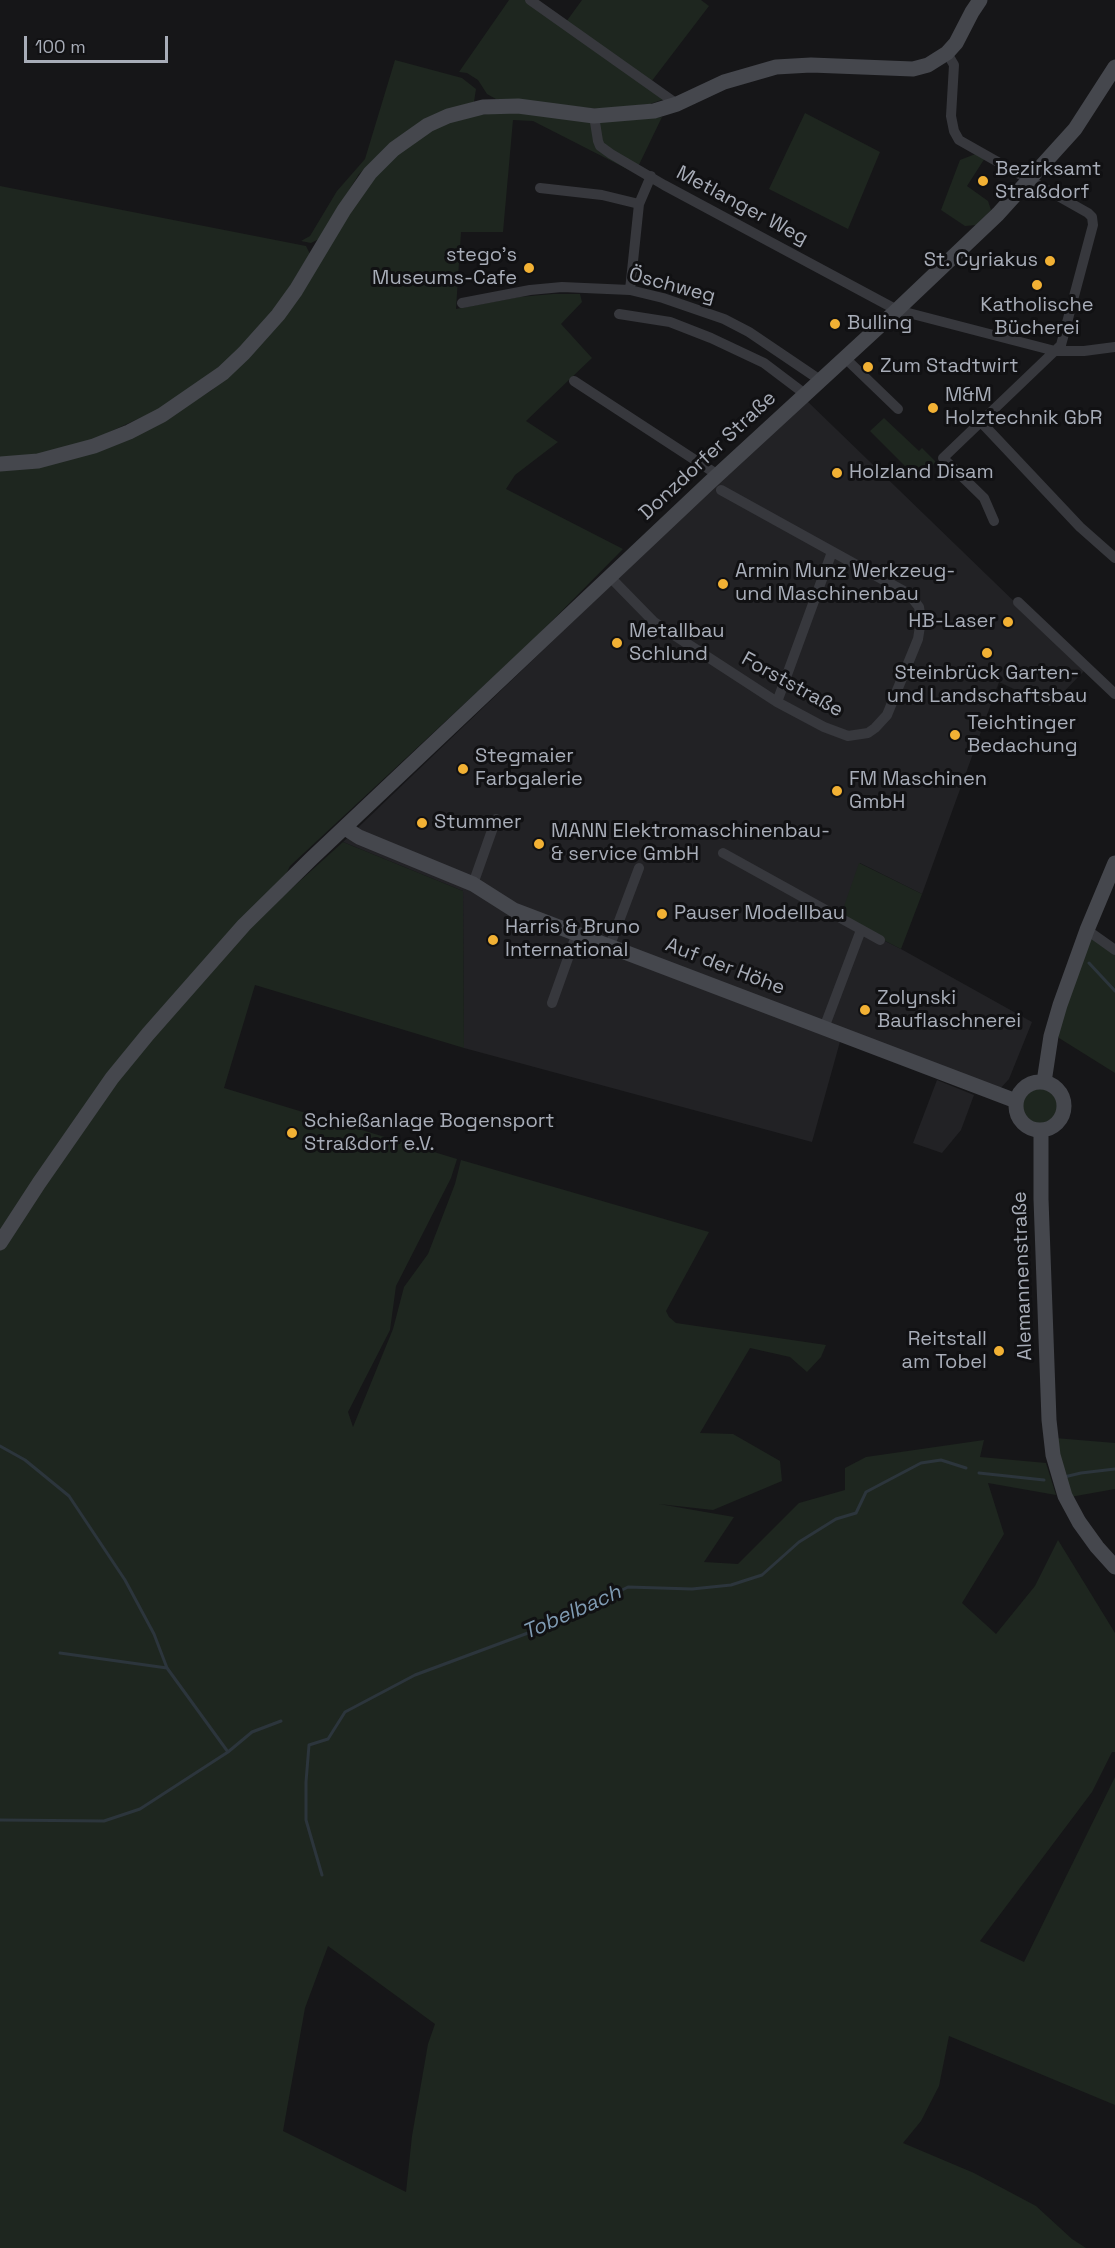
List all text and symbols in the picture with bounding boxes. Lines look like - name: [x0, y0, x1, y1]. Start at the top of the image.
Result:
- scale bar: [27, 24, 171, 62]
- text: 100 m: [35, 35, 86, 58]
- place label: Bezirksamt Straßdorf: [995, 158, 1101, 205]
- street label: Metlanger Weg: [672, 161, 812, 251]
- marker: Bezirksamt Straßdorf: [976, 174, 990, 188]
- place label: stego's Museums-Cafe: [372, 244, 517, 291]
- place label: St. Cyriakus: [924, 249, 1038, 273]
- marker: St. Cyriakus: [1043, 254, 1057, 268]
- marker: stego's Museums-Cafe: [522, 261, 536, 275]
- street label: Öschweg: [626, 263, 718, 309]
- marker: Katholische Bücherei: [1030, 278, 1044, 292]
- place label: Katholische Bücherei: [980, 294, 1094, 341]
- place label: Bulling: [847, 312, 912, 336]
- marker: Bulling: [828, 317, 842, 331]
- place label: Zum Stadtwirt: [880, 355, 1018, 379]
- marker: Zum Stadtwirt: [861, 360, 875, 374]
- place label: M&M Holztechnik GbR: [945, 384, 1102, 431]
- street label: Donzdorfer Straße: [635, 386, 781, 526]
- marker: M&M Holztechnik GbR: [926, 401, 940, 415]
- place label: Holzland Disam: [849, 461, 994, 485]
- marker: Holzland Disam: [830, 466, 844, 480]
- place label: Armin Munz Werkzeug- und Maschinenbau: [735, 560, 955, 607]
- marker: Armin Munz Werkzeug- und Maschinenbau: [716, 577, 730, 591]
- place label: HB-Laser: [908, 610, 996, 634]
- marker: HB-Laser: [1001, 615, 1015, 629]
- place label: Metallbau Schlund: [629, 620, 725, 667]
- marker: Metallbau Schlund: [610, 636, 624, 650]
- marker: Steinbrück Garten- und Landschaftsbau: [980, 646, 994, 660]
- street label: Forststraße: [737, 647, 847, 723]
- place label: Steinbrück Garten- und Landschaftsbau: [887, 662, 1087, 709]
- place label: Teichtinger Bedachung: [967, 712, 1078, 759]
- marker: Teichtinger Bedachung: [948, 728, 962, 742]
- place label: Stegmaier Farbgalerie: [475, 745, 583, 792]
- marker: Stegmaier Farbgalerie: [456, 762, 470, 776]
- place label: FM Maschinen GmbH: [849, 768, 987, 815]
- marker: FM Maschinen GmbH: [830, 784, 844, 798]
- place label: Stummer: [434, 811, 521, 835]
- marker: Stummer: [415, 816, 429, 830]
- place label: MANN Elektromaschinenbau- & service GmbH: [551, 820, 830, 867]
- marker: MANN Elektromaschinenbau- & service GmbH: [532, 837, 546, 851]
- place label: Pauser Modellbau: [674, 902, 845, 926]
- marker: Pauser Modellbau: [655, 907, 669, 921]
- place label: Harris & Bruno International: [505, 916, 640, 963]
- marker: Harris & Bruno International: [486, 933, 500, 947]
- street label: Auf der Höhe: [662, 933, 788, 1001]
- place label: Zolynski Bauflaschnerei: [877, 987, 1021, 1034]
- marker: Zolynski Bauflaschnerei: [858, 1003, 872, 1017]
- place label: Schießanlage Bogensport Straßdorf e.V.: [304, 1110, 555, 1157]
- marker: Schießanlage Bogensport Straßdorf e.V.: [285, 1126, 299, 1140]
- street label: Alemannenstraße: [1008, 1191, 1038, 1361]
- place label: Reitstall am Tobel: [901, 1328, 987, 1375]
- marker: Reitstall am Tobel: [992, 1344, 1006, 1358]
- water label: Tobelbach: [519, 1580, 625, 1646]

